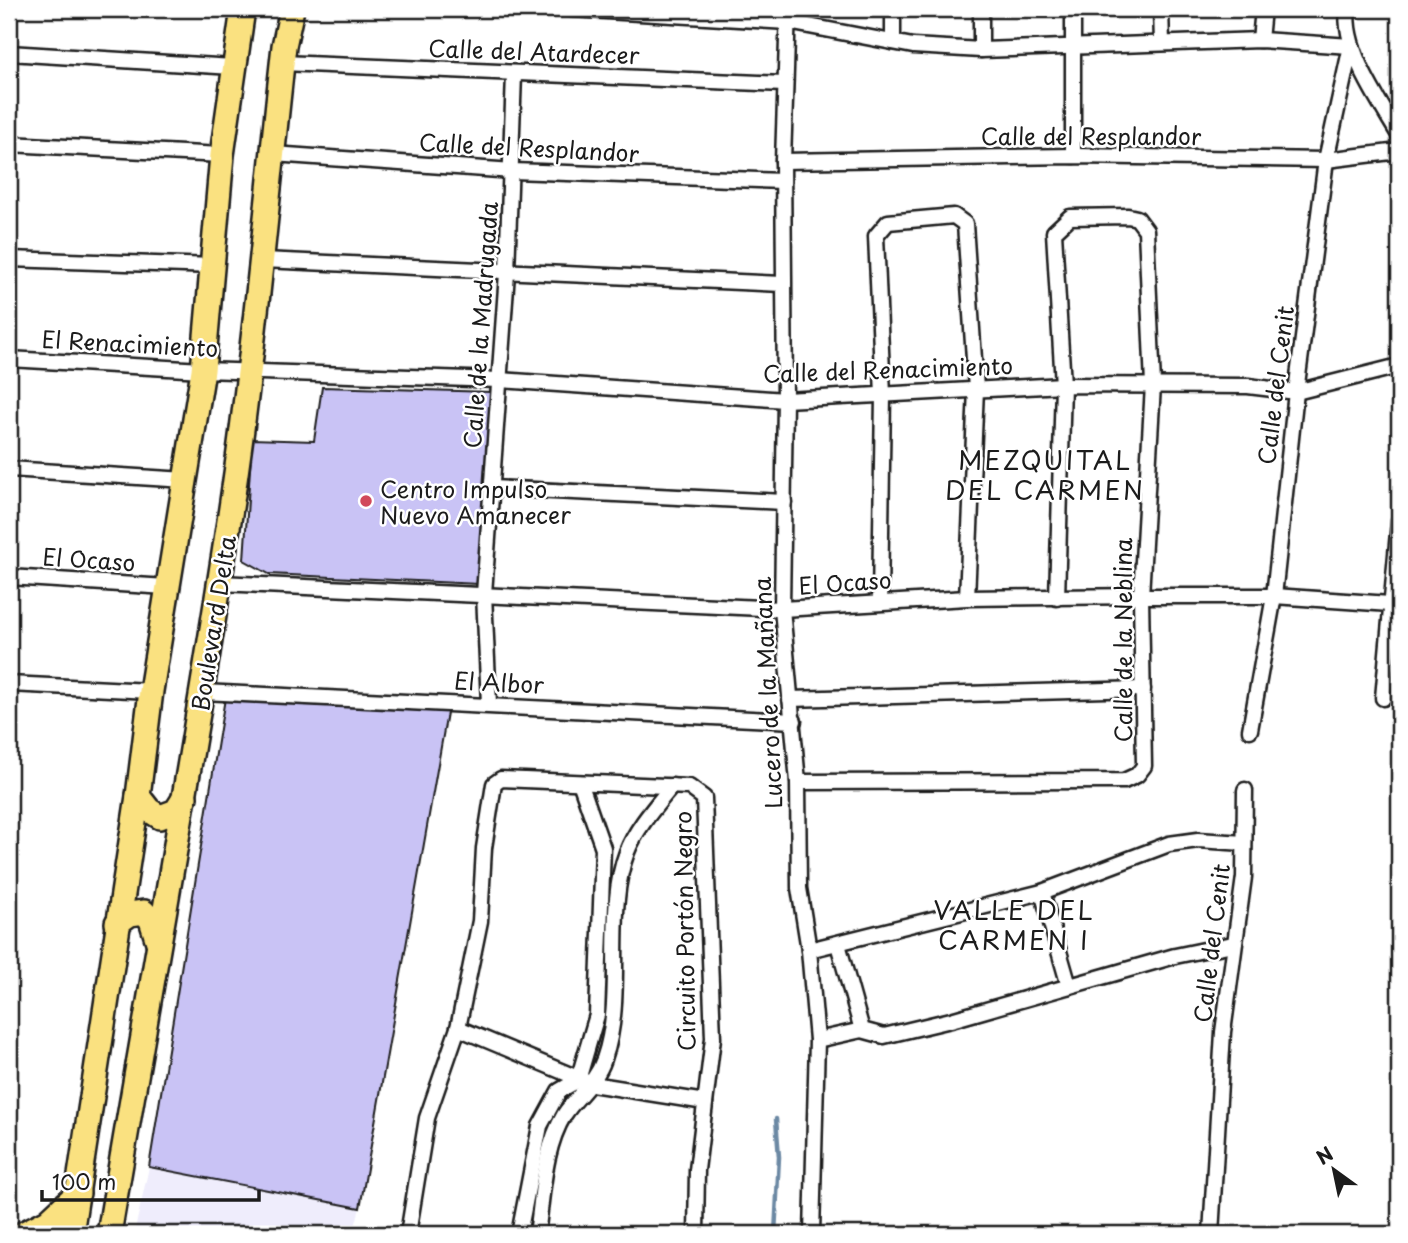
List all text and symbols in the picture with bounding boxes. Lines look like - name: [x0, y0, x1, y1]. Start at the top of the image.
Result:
- street label: Calle del Atardecer: [428, 30, 640, 72]
- street label: Calle del Resplandor: [981, 118, 1202, 153]
- street label: Calle del Resplandor: [418, 124, 641, 170]
- street label: Calle de la Madrugada: [454, 200, 506, 450]
- street label: Calle del Cenit: [1248, 304, 1302, 466]
- street label: El Renacimiento: [41, 321, 219, 365]
- street label: Calle del Renacimiento: [762, 347, 1014, 391]
- district label: MEZQUITAL DEL CARMEN: [945, 440, 1145, 509]
- place label: Centro Impulso Nuevo Amanecer: [380, 471, 571, 532]
- marker: Centro Impulso Nuevo Amanecer: [358, 493, 374, 509]
- street label: Boulevard Delta: [182, 532, 244, 713]
- street label: Calle de la Neblina: [1105, 537, 1140, 742]
- street label: El Ocaso: [41, 538, 137, 580]
- street label: El Ocaso: [797, 561, 893, 603]
- street label: Lucero de la Mañana: [743, 576, 791, 810]
- street label: El Albor: [453, 662, 545, 702]
- street label: Circuito Portón Negro: [664, 811, 704, 1051]
- street label: Calle del Cenit: [1184, 862, 1238, 1024]
- district label: VALLE DEL CARMEN I: [933, 890, 1095, 959]
- north arrow: [1300, 1134, 1370, 1204]
- text: N: [1310, 1139, 1338, 1171]
- scale bar: [42, 1159, 259, 1203]
- text: 100 m: [52, 1165, 116, 1197]

